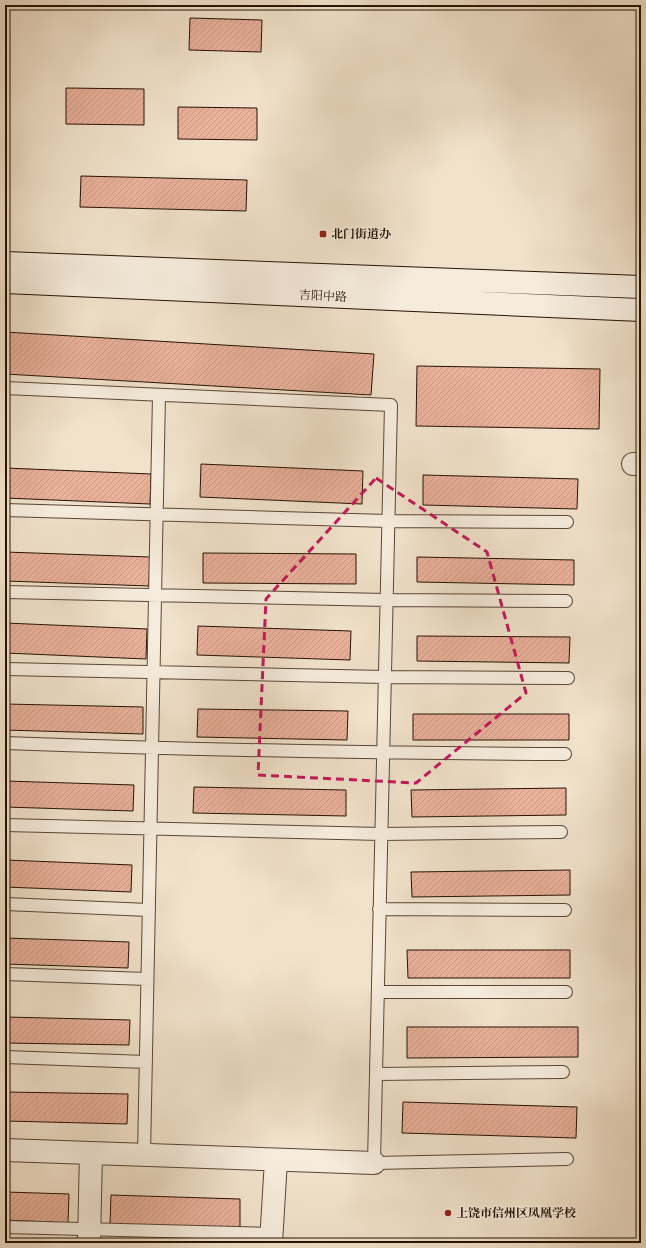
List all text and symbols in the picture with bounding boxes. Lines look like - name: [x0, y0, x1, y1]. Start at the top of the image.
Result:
- place label: 北门街道办: [331, 226, 391, 242]
- marker: 北门街道办: [318, 229, 328, 239]
- street label: 吉阳中路: [299, 287, 347, 305]
- place label: 上饶市信州区凤凰学校: [456, 1205, 576, 1221]
- marker: 上饶市信州区凤凰学校: [443, 1208, 453, 1218]

